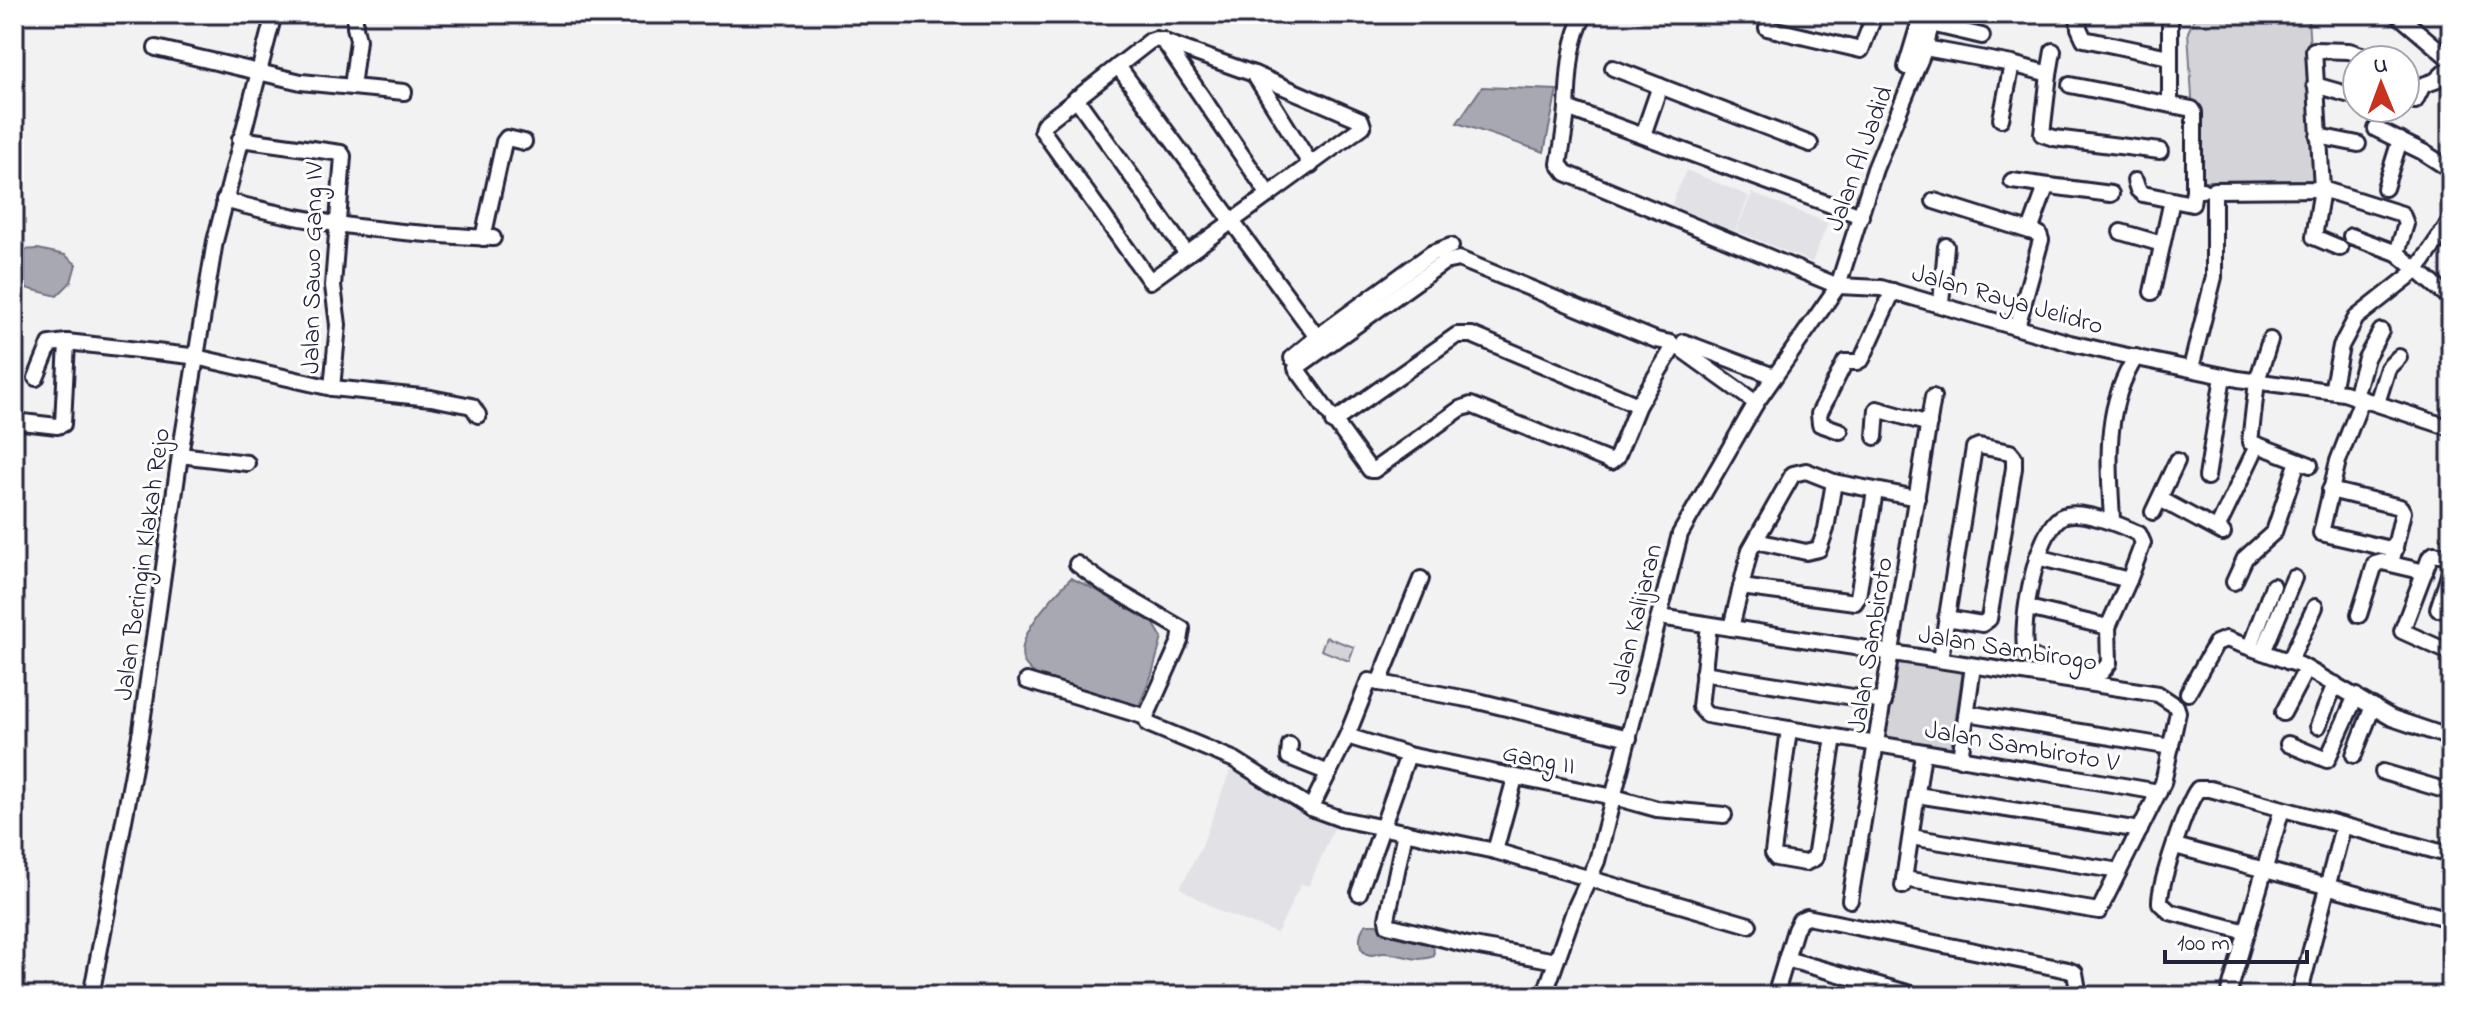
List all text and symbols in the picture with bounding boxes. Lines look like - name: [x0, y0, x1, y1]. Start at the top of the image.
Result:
- north arrow: [2341, 44, 2421, 124]
- text: U: [2373, 51, 2388, 83]
- street label: Jalan Al Jadid: [1817, 81, 1905, 237]
- street label: Jalan Sawo Gang IV: [293, 161, 335, 374]
- street label: Jalan Raya Jelidro: [1907, 255, 2107, 346]
- street label: Jalan Beringin Klakah Rejo: [106, 426, 182, 703]
- street label: Jalan Kalijaran: [1600, 540, 1674, 699]
- street label: Jalan Sambiroto: [1839, 555, 1905, 736]
- street label: Jalan Sambirogo: [1915, 617, 2100, 683]
- street label: Jalan Sambiroto V: [1922, 712, 2122, 784]
- street label: Gang II: [1499, 735, 1578, 787]
- scale bar: [2165, 914, 2307, 964]
- text: 100 m: [2177, 927, 2230, 962]

